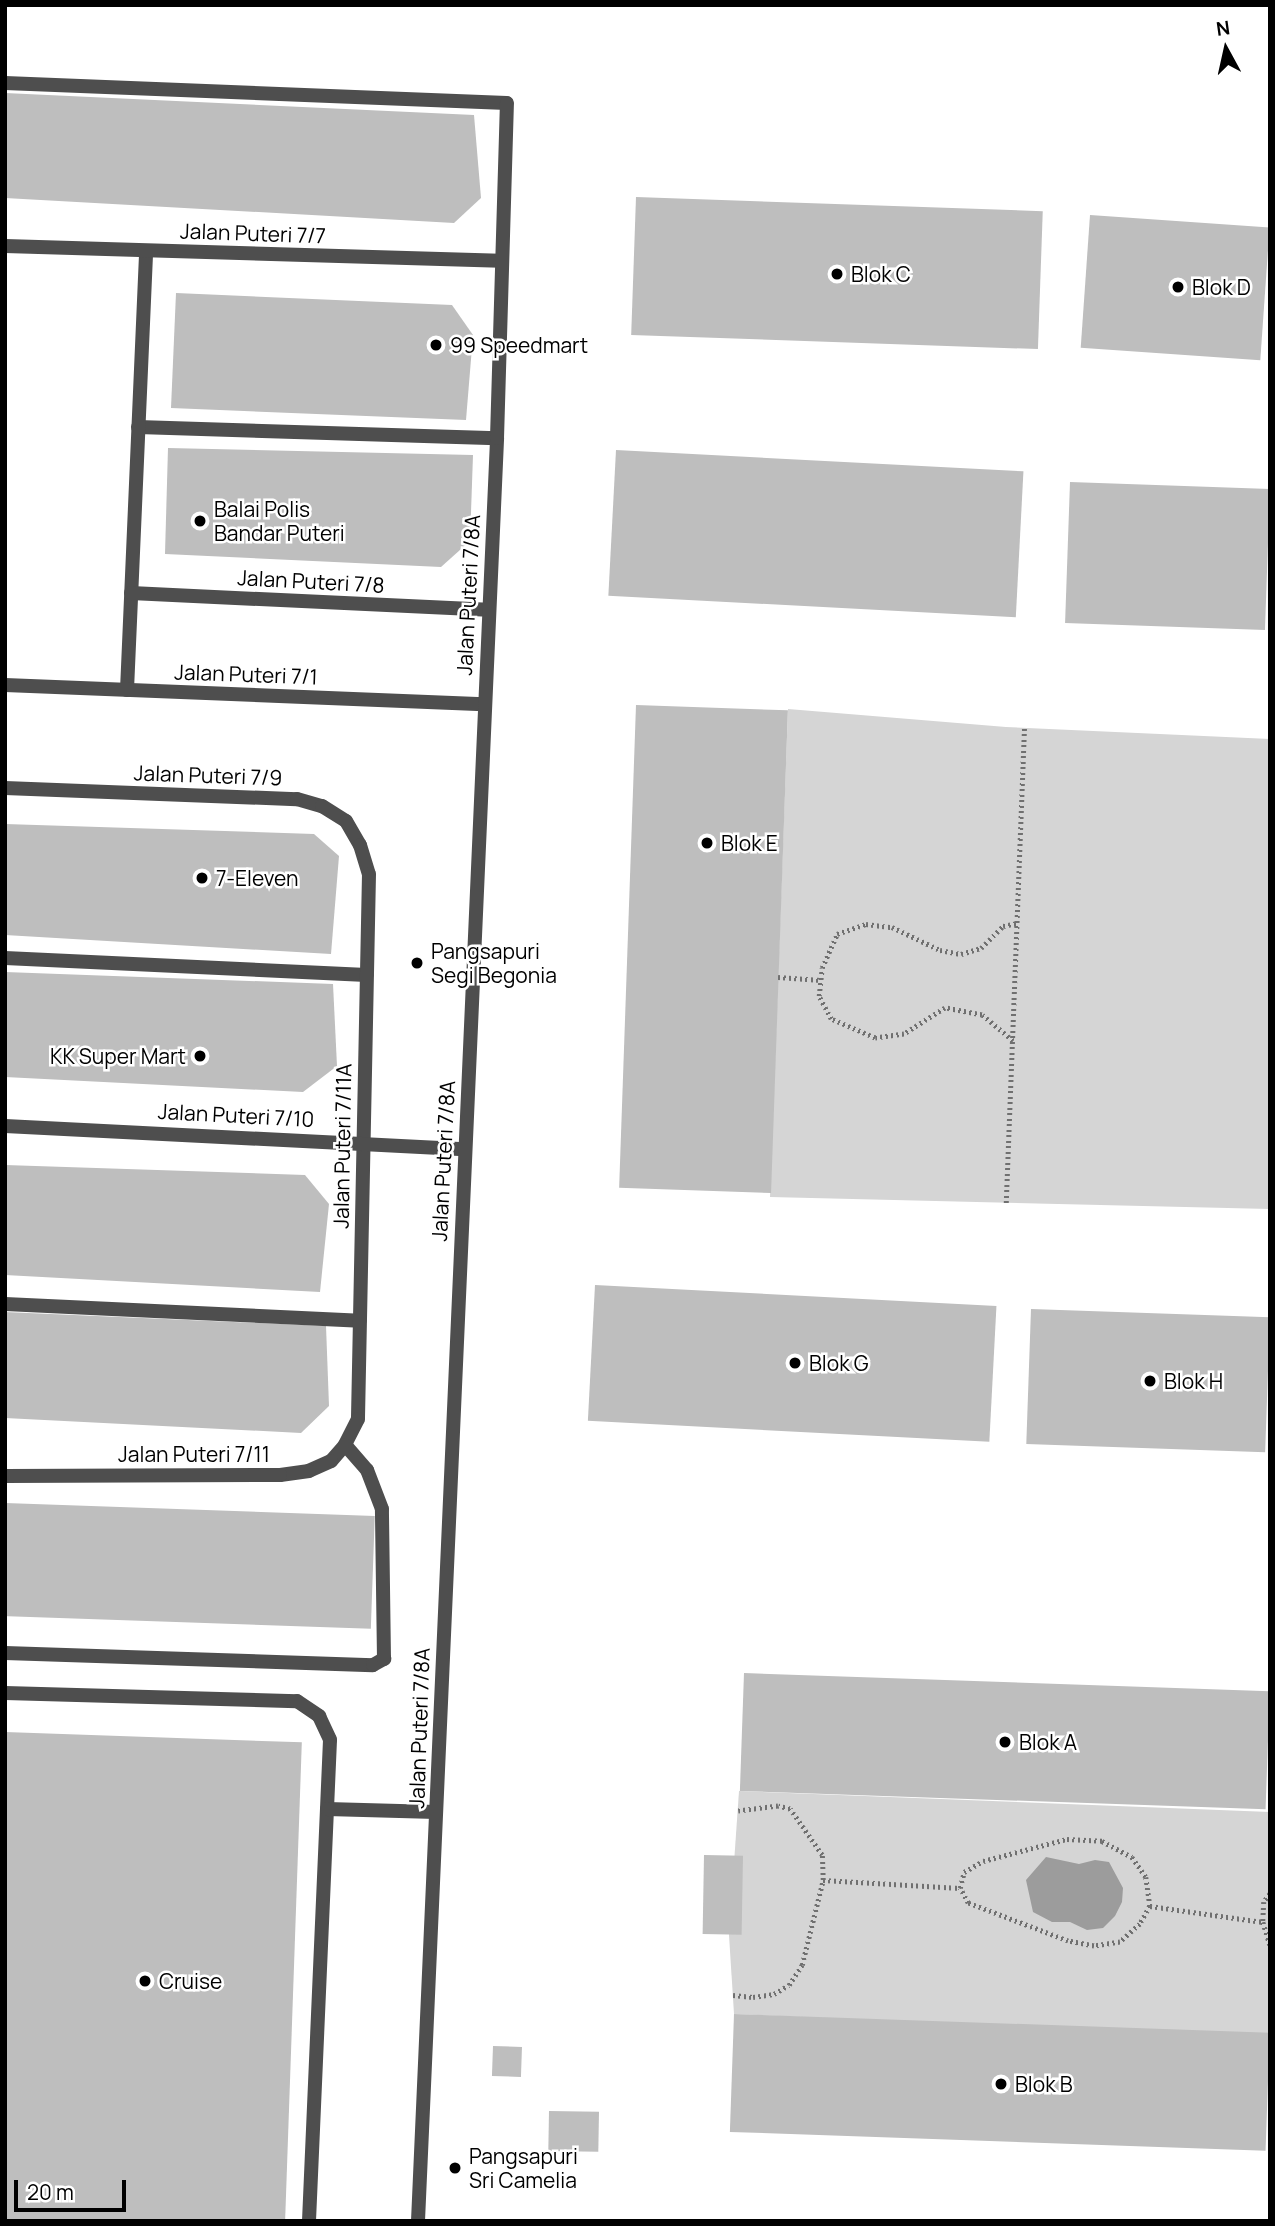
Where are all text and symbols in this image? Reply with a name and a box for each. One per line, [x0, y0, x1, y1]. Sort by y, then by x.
north arrow [1191, 14, 1261, 84]
text: N [1215, 14, 1232, 42]
street label: Jalan Puteri 7/7 [180, 218, 326, 248]
place label: Blok C [851, 261, 911, 287]
marker: Blok C [829, 266, 845, 282]
place label: Blok D [1192, 274, 1251, 300]
marker: Blok D [1170, 279, 1186, 295]
place label: 99 Speedmart [450, 332, 588, 358]
marker: 99 Speedmart [428, 337, 444, 353]
place label: Balai Polis Bandar Puteri [214, 496, 345, 546]
marker: Balai Polis Bandar Puteri [192, 513, 208, 529]
street label: Jalan Puteri 7/8A [451, 514, 485, 676]
street label: Jalan Puteri 7/8 [237, 565, 385, 597]
street label: Jalan Puteri 7/1 [174, 659, 318, 689]
street label: Jalan Puteri 7/9 [133, 760, 283, 790]
place label: Blok E [721, 830, 778, 856]
marker: Blok E [699, 835, 715, 851]
place label: 7-Eleven [216, 865, 298, 891]
marker: 7-Eleven [194, 870, 210, 886]
place label: Pangsapuri Segi Begonia [431, 938, 557, 988]
marker: Pangsapuri Segi Begonia [409, 955, 425, 971]
place label: KK Super Mart [50, 1043, 186, 1069]
marker: KK Super Mart [192, 1048, 208, 1064]
street label: Jalan Puteri 7/11A [328, 1063, 356, 1229]
street label: Jalan Puteri 7/8A [426, 1080, 460, 1242]
street label: Jalan Puteri 7/10 [157, 1098, 315, 1132]
place label: Blok G [809, 1350, 869, 1376]
marker: Blok G [787, 1355, 803, 1371]
place label: Blok H [1164, 1368, 1223, 1394]
marker: Blok H [1142, 1373, 1158, 1389]
street label: Jalan Puteri 7/11 [118, 1441, 270, 1467]
street label: Jalan Puteri 7/8A [404, 1647, 434, 1809]
place label: Blok A [1019, 1729, 1077, 1755]
marker: Blok A [997, 1734, 1013, 1750]
place label: Cruise [159, 1968, 222, 1994]
marker: Cruise [137, 1973, 153, 1989]
place label: Blok B [1015, 2071, 1073, 2097]
marker: Blok B [993, 2076, 1009, 2092]
place label: Pangsapuri Sri Camelia [469, 2143, 578, 2193]
marker: Pangsapuri Sri Camelia [447, 2160, 463, 2176]
scale bar [18, 2166, 130, 2210]
text: 20 m [27, 2178, 74, 2206]

